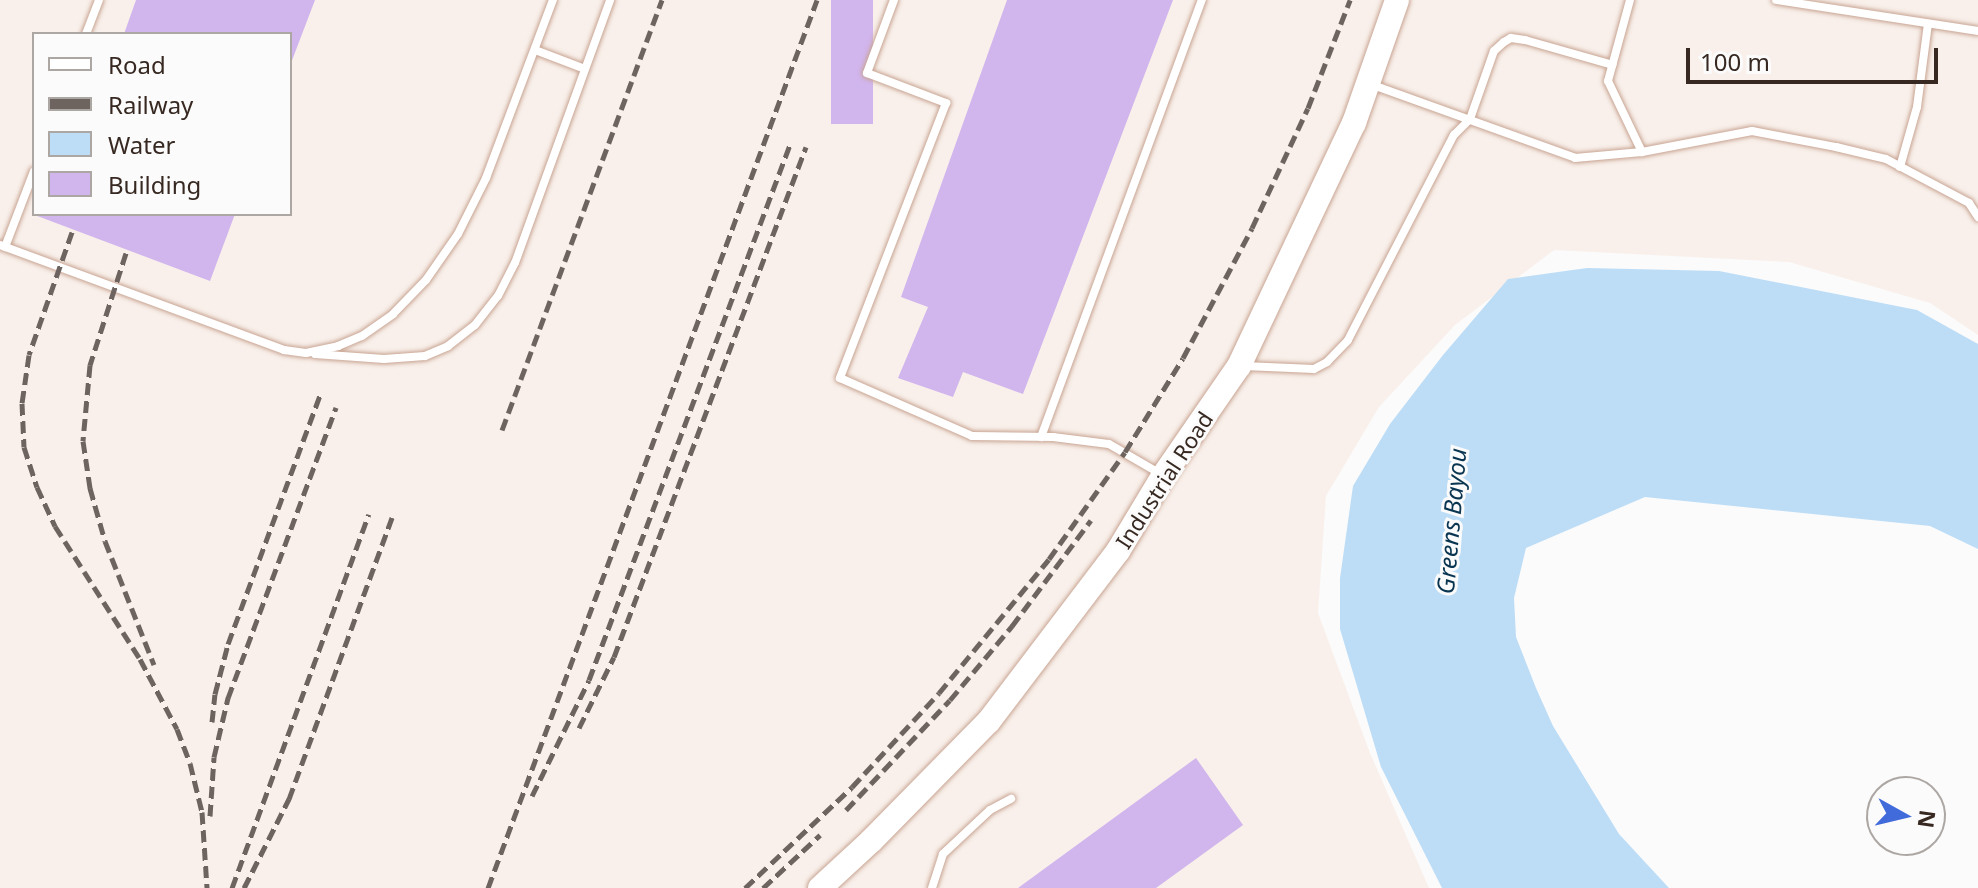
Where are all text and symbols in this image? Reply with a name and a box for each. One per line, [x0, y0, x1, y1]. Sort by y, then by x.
legend [32, 32, 292, 216]
scale bar [1690, 32, 1942, 82]
text: 100 m [1700, 45, 1770, 78]
text: Road [108, 48, 166, 81]
text: Railway [108, 88, 193, 121]
text: Water [108, 128, 175, 161]
text: Building [108, 168, 201, 201]
street label: Industrial Road [1110, 407, 1218, 553]
water label: Greens Bayou [1430, 447, 1472, 595]
north arrow [1866, 776, 1946, 856]
text: N [1912, 808, 1944, 830]

